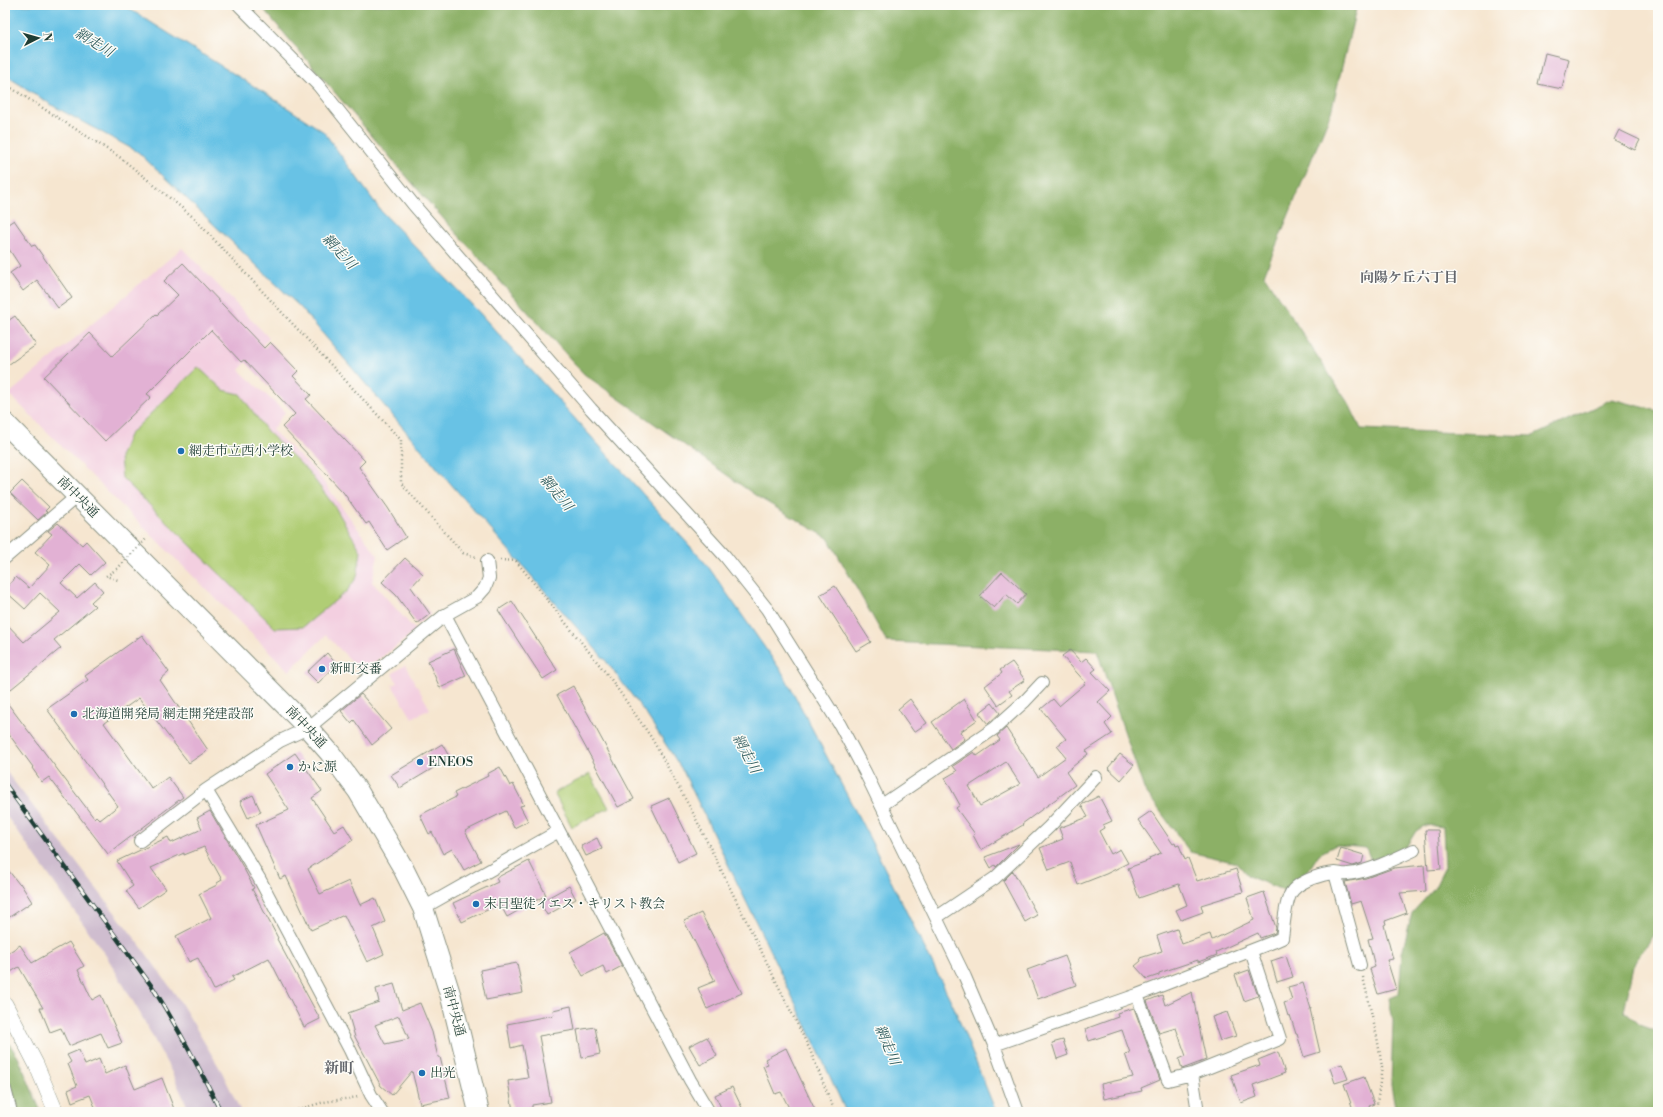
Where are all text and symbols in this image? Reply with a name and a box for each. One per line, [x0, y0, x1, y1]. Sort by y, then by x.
north arrow [18, 18, 58, 58]
water label: 網走川 [71, 24, 118, 63]
text: N [40, 32, 54, 42]
water label: 網走川 [318, 231, 361, 275]
district label: 向陽ケ丘六丁目 [1360, 269, 1458, 287]
place label: 網走市立西小学校 [189, 443, 293, 459]
marker: 網走市立西小学校 [176, 446, 186, 456]
water label: 網走川 [536, 471, 578, 516]
street label: 南中央通 [54, 473, 102, 521]
place label: 新町交番 [330, 661, 382, 677]
marker: 新町交番 [317, 664, 327, 674]
street label: 南中央通 [282, 703, 330, 751]
place label: 北海道開発局 網走開発建設部 [82, 706, 254, 722]
marker: 北海道開発局 網走開発建設部 [69, 709, 79, 719]
water label: 網走川 [728, 731, 765, 779]
place label: ENEOS [428, 754, 473, 770]
marker: ENEOS [415, 757, 425, 767]
place label: かに源 [298, 759, 337, 775]
marker: かに源 [285, 762, 295, 772]
place label: 末日聖徒イエス・キリスト教会 [484, 896, 665, 912]
marker: 末日聖徒イエス・キリスト教会 [471, 899, 481, 909]
street label: 南中央通 [440, 984, 468, 1038]
water label: 網走川 [871, 1022, 904, 1070]
district label: 新町 [324, 1059, 354, 1078]
place label: 出光 [430, 1065, 456, 1081]
marker: 出光 [417, 1068, 427, 1078]

